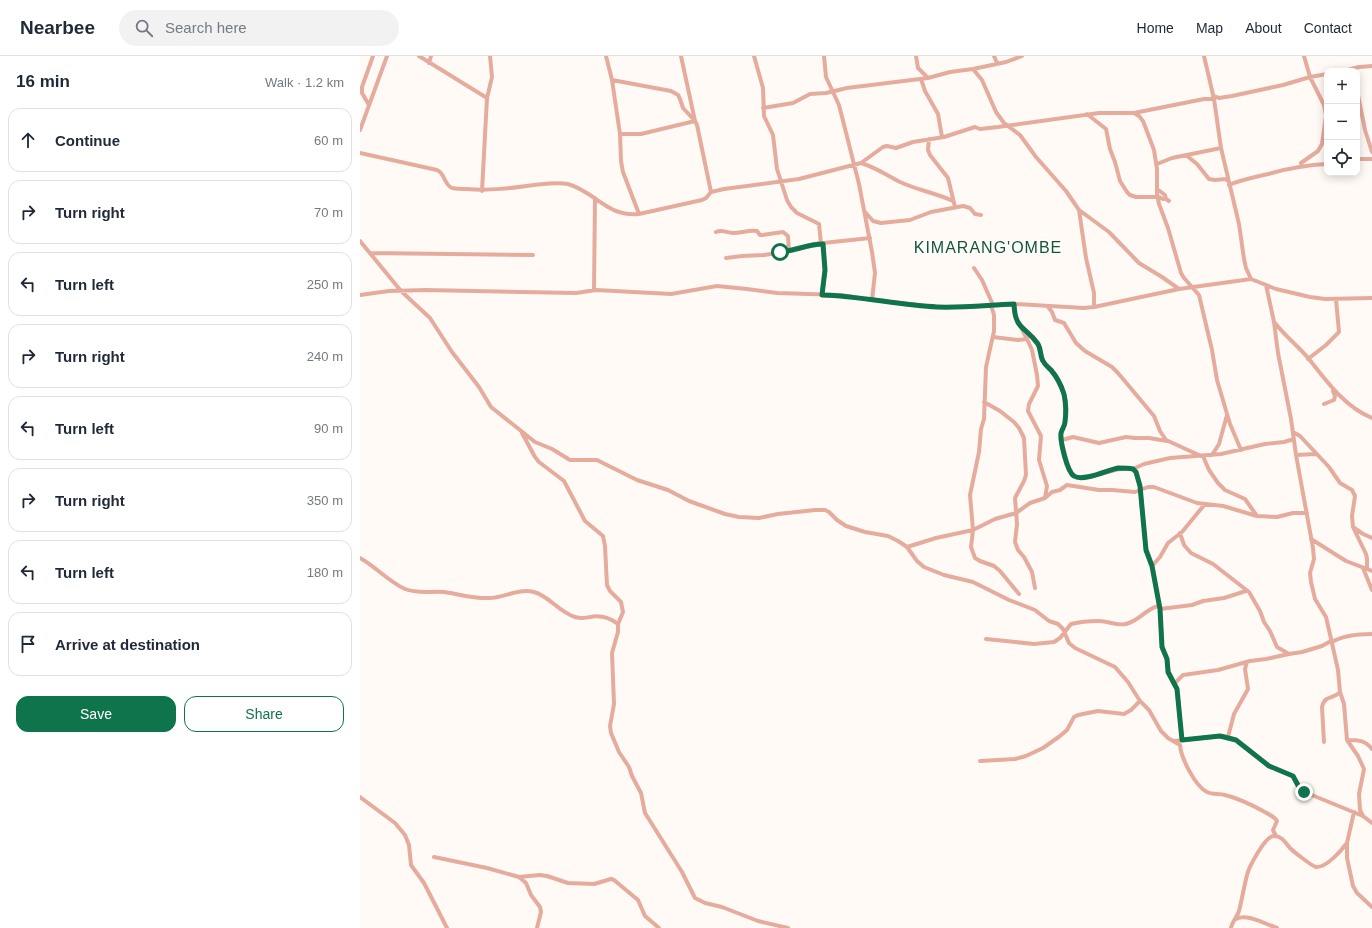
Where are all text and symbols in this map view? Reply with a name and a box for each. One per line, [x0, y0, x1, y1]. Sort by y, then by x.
search box [119, 10, 399, 46]
text: Nearbee [20, 17, 95, 38]
icon: search [133, 17, 155, 39]
text: Search here [165, 19, 247, 36]
text: Home [1137, 20, 1174, 36]
text: Map [1196, 20, 1223, 36]
text: About [1245, 20, 1282, 36]
text: Contact [1304, 20, 1352, 36]
map controls [1324, 68, 1360, 176]
button: + [1324, 68, 1360, 104]
text: 16 min [16, 72, 70, 91]
text: Walk · 1.2 km [265, 75, 344, 90]
button: − [1324, 104, 1360, 140]
icon: ahead [17, 129, 39, 151]
text: Continue [55, 132, 120, 149]
text: 60 m [314, 133, 343, 148]
button: locate [1324, 140, 1360, 176]
icon: right [17, 201, 39, 223]
text: Turn right [55, 204, 125, 221]
text: 70 m [314, 205, 343, 220]
district label: KIMARANG'OMBE [914, 239, 1062, 256]
route start [771, 243, 789, 261]
icon: left [17, 273, 39, 295]
text: Turn left [55, 276, 114, 293]
text: 250 m [307, 277, 343, 292]
icon: right [17, 345, 39, 367]
text: Turn right [55, 348, 125, 365]
text: 240 m [307, 349, 343, 364]
icon: left [17, 417, 39, 439]
text: Turn left [55, 420, 114, 437]
text: 90 m [314, 421, 343, 436]
icon: right [17, 489, 39, 511]
text: Turn right [55, 492, 125, 509]
text: 350 m [307, 493, 343, 508]
icon: left [17, 561, 39, 583]
text: Turn left [55, 564, 114, 581]
text: 180 m [307, 565, 343, 580]
icon: arrive [17, 633, 39, 655]
text: Arrive at destination [55, 636, 200, 653]
button: Save [16, 696, 176, 732]
button: Share [184, 696, 344, 732]
route end [1295, 783, 1313, 801]

